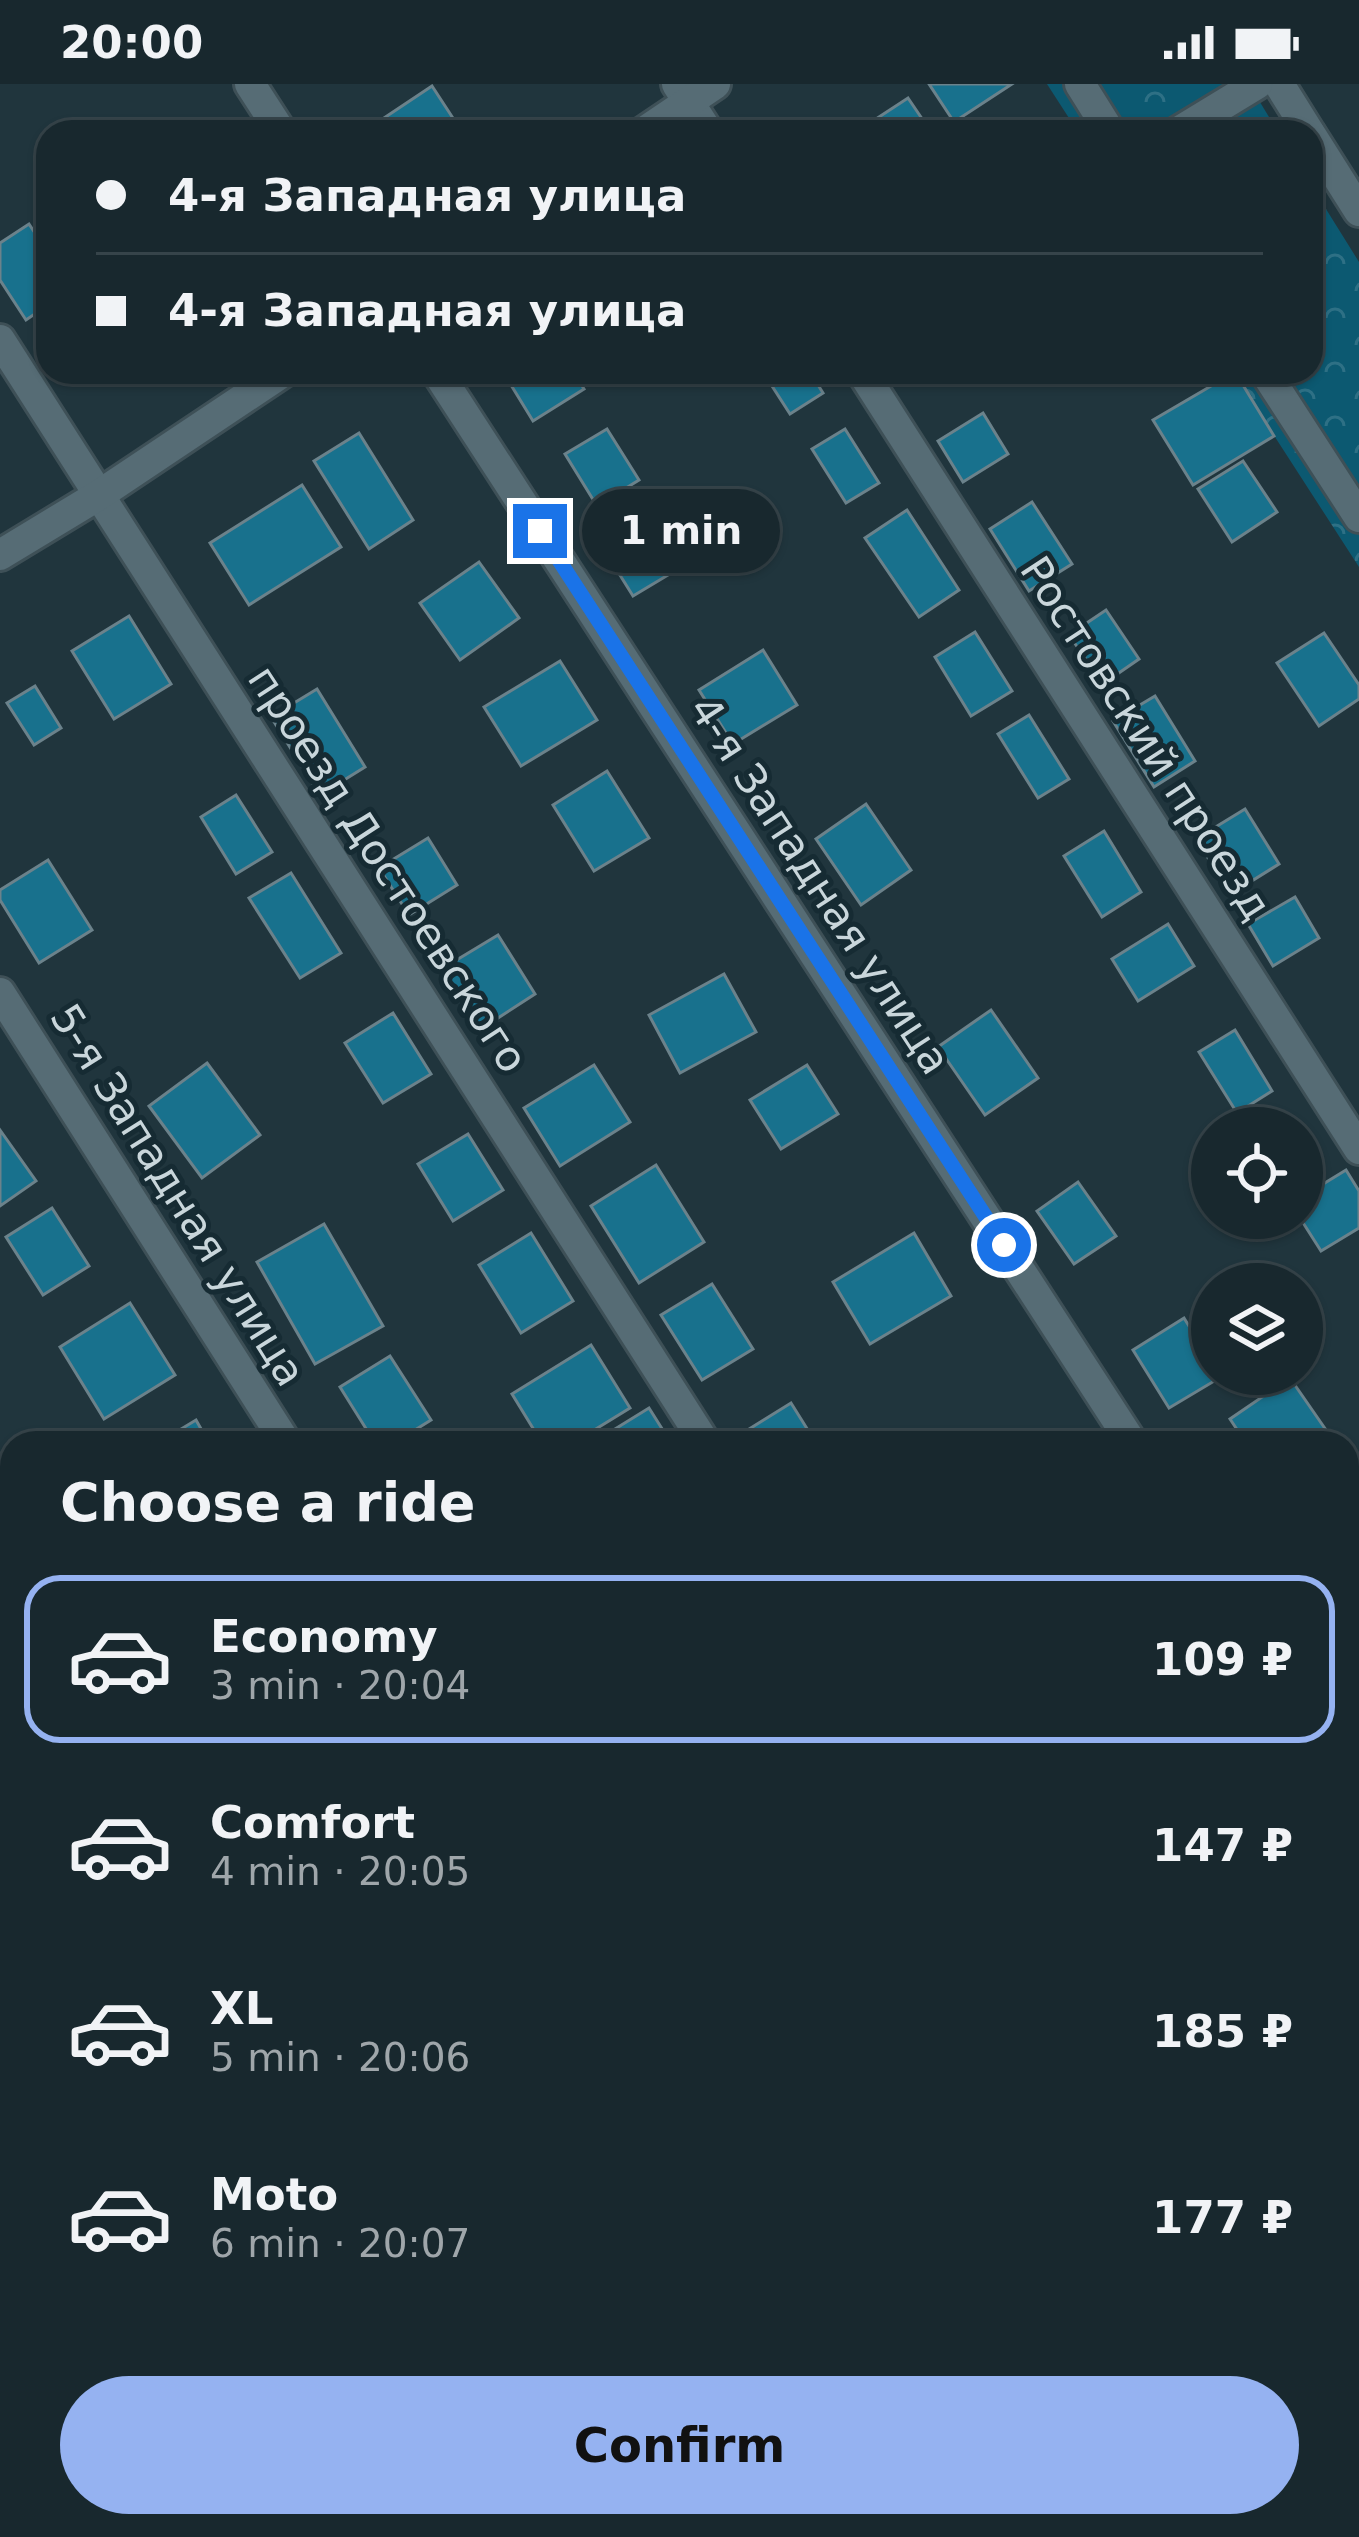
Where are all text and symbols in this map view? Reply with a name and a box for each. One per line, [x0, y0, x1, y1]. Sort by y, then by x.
text: 20:00 [60, 16, 203, 69]
text: 4-я Западная улица [168, 169, 686, 222]
text: 4-я Западная улица [168, 284, 686, 337]
callout: 1 min [582, 489, 780, 573]
route end [513, 504, 567, 558]
text: 1 min [620, 508, 742, 553]
street label: Ростовский проезд [1010, 548, 1282, 928]
street label: проезд Достоевского [238, 657, 538, 1081]
street label: 4-я Западная улица [679, 687, 961, 1083]
street label: 5-я Западная улица [40, 995, 316, 1395]
map controls [1191, 1107, 1323, 1395]
button: locate [1191, 1107, 1323, 1239]
route start [977, 1218, 1031, 1272]
button: layers [1191, 1263, 1323, 1395]
text: Choose a ride [60, 1471, 476, 1534]
icon: car [66, 1605, 174, 1713]
text: Economy [210, 1610, 438, 1663]
text: 109 ₽ [1152, 1633, 1293, 1686]
text: 3 min · 20:04 [210, 1663, 470, 1708]
icon: car [66, 1791, 174, 1899]
text: Comfort [210, 1796, 415, 1849]
text: 147 ₽ [1152, 1819, 1293, 1872]
text: 4 min · 20:05 [210, 1849, 470, 1894]
icon: car [66, 1977, 174, 2085]
text: XL [210, 1982, 273, 2035]
text: 185 ₽ [1152, 2005, 1293, 2058]
text: 5 min · 20:06 [210, 2035, 470, 2080]
icon: car [66, 2163, 174, 2271]
text: Moto [210, 2168, 338, 2221]
text: 177 ₽ [1152, 2191, 1293, 2244]
text: 6 min · 20:07 [210, 2221, 470, 2266]
button: Confirm [60, 2376, 1299, 2514]

